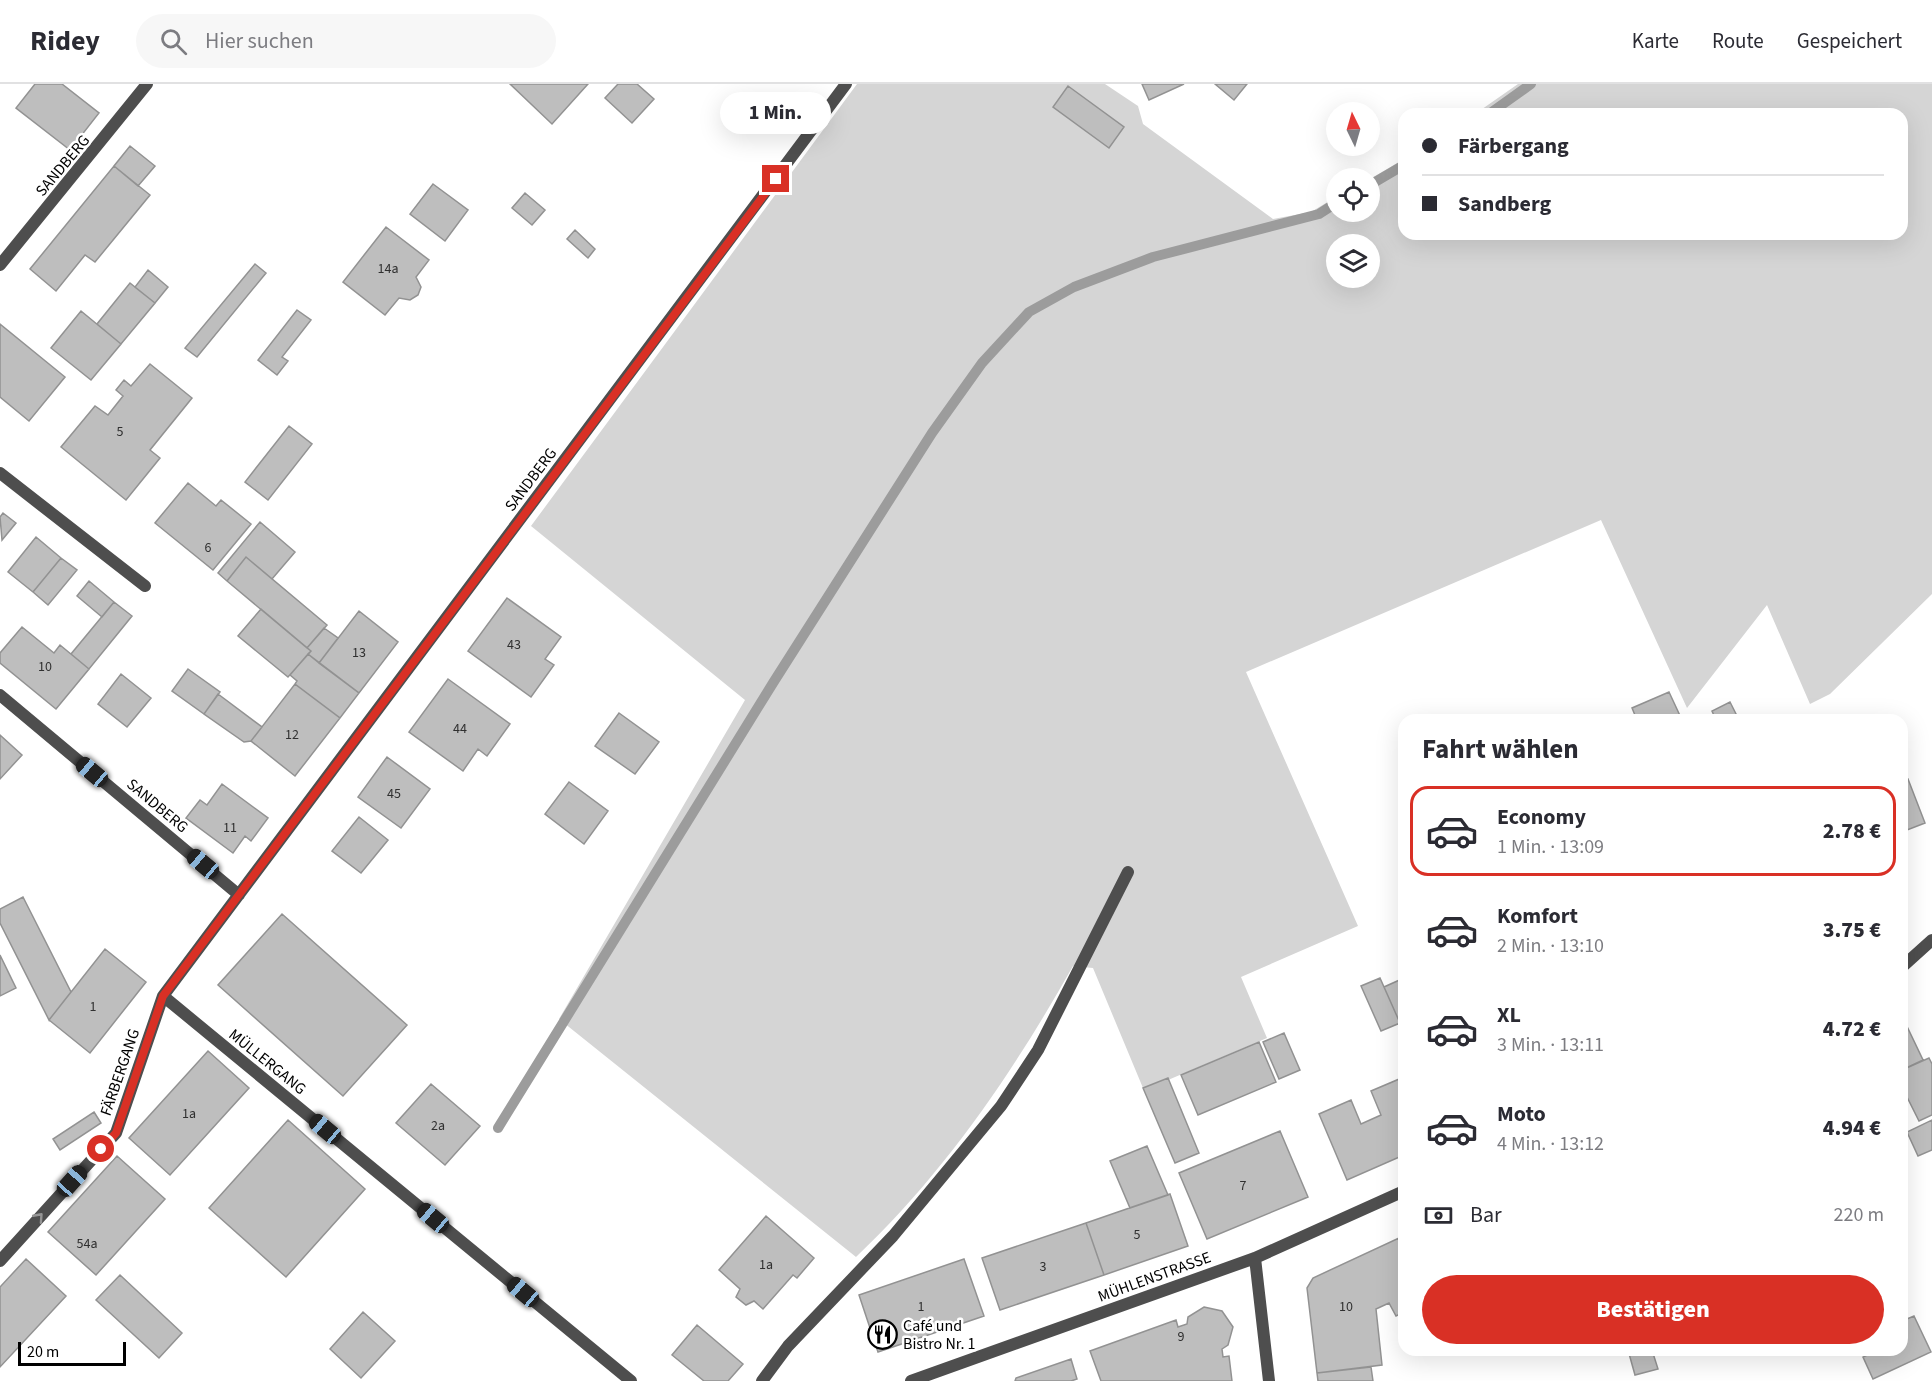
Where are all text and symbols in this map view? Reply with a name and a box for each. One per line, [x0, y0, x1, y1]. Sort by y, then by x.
search box [136, 14, 556, 68]
text: Ridey [30, 21, 100, 61]
icon: search [157, 25, 190, 58]
text: Hier suchen [205, 25, 314, 57]
text: Karte [1632, 26, 1679, 56]
text: Route [1712, 26, 1764, 56]
text: Gespeichert [1797, 26, 1902, 56]
callout: 1 Min. [720, 92, 832, 134]
text: 1 Min. [749, 99, 802, 127]
north arrow [1326, 102, 1380, 156]
map controls [1326, 102, 1380, 288]
street label: SANDBERG [30, 130, 95, 201]
text: Färbergang [1458, 130, 1569, 162]
route end [762, 165, 789, 192]
button: locate [1326, 168, 1380, 222]
text: Sandberg [1458, 188, 1551, 220]
button: layers [1326, 234, 1380, 288]
house number: 14a [378, 259, 398, 279]
house number: 5 [117, 422, 124, 442]
street label: SANDBERG [500, 443, 562, 516]
house number: 6 [205, 538, 212, 558]
house number: 43 [507, 635, 521, 655]
house number: 13 [352, 643, 366, 663]
house number: 10 [38, 657, 52, 677]
house number: 44 [453, 719, 467, 739]
house number: 12 [285, 725, 299, 745]
text: Fahrt wählen [1422, 730, 1579, 769]
car [72, 754, 112, 790]
street label: SANDBERG [122, 773, 193, 838]
house number: 45 [387, 784, 401, 804]
text: Economy [1497, 801, 1586, 833]
icon: car [1425, 804, 1479, 858]
text: 2.78 € [1823, 815, 1881, 847]
house number: 11 [223, 818, 237, 838]
text: 1 Min. · 13:09 [1497, 833, 1604, 861]
car [183, 846, 223, 882]
text: Komfort [1497, 900, 1578, 932]
icon: car [1425, 903, 1479, 957]
text: 3.75 € [1823, 914, 1881, 946]
text: 2 Min. · 13:10 [1497, 932, 1604, 960]
house number: 1 [90, 997, 97, 1017]
text: XL [1497, 999, 1521, 1031]
icon: car [1425, 1002, 1479, 1056]
text: 4.72 € [1823, 1013, 1881, 1045]
street label: MÜLLERGANG [224, 1024, 311, 1100]
street label: FÄRBERGANG [95, 1026, 145, 1119]
text: 3 Min. · 13:11 [1497, 1031, 1604, 1059]
text: Moto [1497, 1098, 1546, 1130]
icon: car [1425, 1101, 1479, 1155]
house number: 1a [182, 1104, 196, 1124]
car [305, 1111, 345, 1147]
text: 4.94 € [1823, 1112, 1881, 1144]
house number: 2a [431, 1116, 445, 1136]
text: 4 Min. · 13:12 [1497, 1130, 1604, 1158]
route start [87, 1135, 114, 1162]
car [53, 1162, 91, 1200]
house number: 7 [1240, 1176, 1247, 1196]
icon: cash [1422, 1199, 1455, 1232]
text: Bar [1470, 1199, 1502, 1231]
car [413, 1200, 453, 1236]
text: 220 m [1834, 1201, 1884, 1229]
one-way arrow [32, 1214, 43, 1224]
house number: 5 [1134, 1225, 1141, 1245]
house number: 54a [77, 1234, 97, 1254]
street label: MÜHLENSTRASSE [1095, 1246, 1214, 1308]
house number: 1a [759, 1255, 773, 1275]
house number: 3 [1040, 1257, 1047, 1277]
car [503, 1274, 543, 1310]
button: Bestätigen [1422, 1275, 1884, 1344]
house number: 1 [918, 1297, 925, 1317]
house number: 10 [1339, 1297, 1353, 1317]
place label: Café und Bistro Nr. 1 [903, 1315, 976, 1355]
restaurant icon: Café und Bistro Nr. 1 [866, 1318, 898, 1350]
house number: 9 [1178, 1327, 1185, 1347]
scale bar [18, 1339, 126, 1366]
text: 20 m [27, 1341, 59, 1363]

